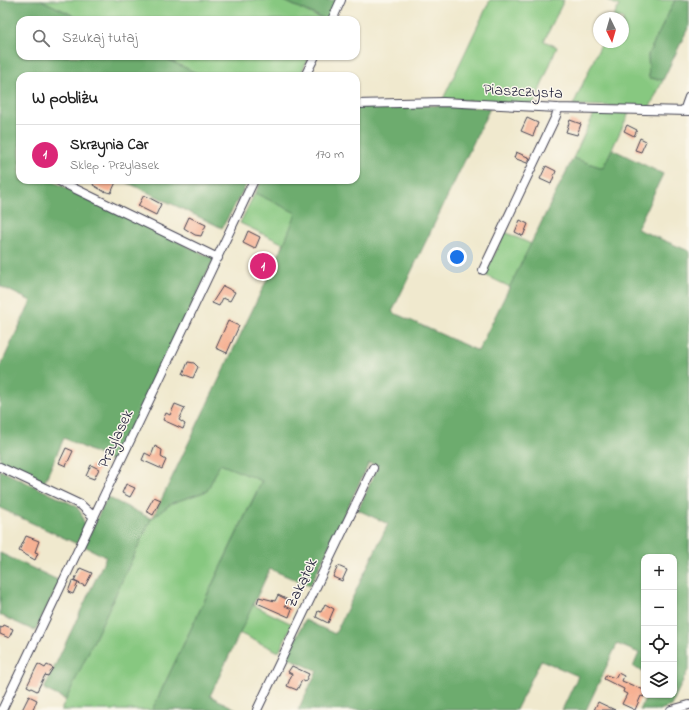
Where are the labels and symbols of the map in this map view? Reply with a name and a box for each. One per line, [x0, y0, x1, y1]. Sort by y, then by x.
north arrow [593, 12, 629, 48]
street label: Piaszczysta [483, 78, 563, 106]
your location [447, 247, 467, 267]
pin: 1 [250, 251, 276, 281]
street label: Przylasek [92, 405, 141, 472]
street label: Zakątek [280, 553, 325, 612]

